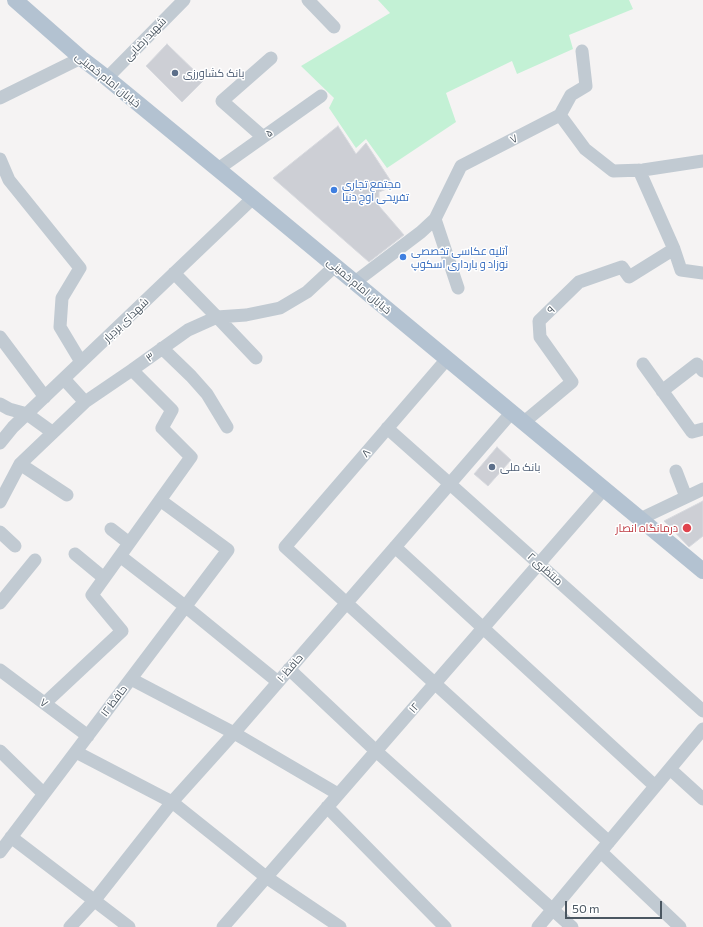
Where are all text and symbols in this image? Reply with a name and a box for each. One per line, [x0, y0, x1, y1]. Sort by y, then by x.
street label: شهید رضایی [121, 14, 169, 64]
street label: خیابان امام خمینی [73, 50, 143, 110]
place label: بانک کشاورزی [183, 66, 244, 80]
marker: بانک کشاورزی [170, 68, 180, 78]
street label: ۵ [263, 126, 275, 140]
street label: ۷ [508, 132, 520, 146]
place label: مجتمع تجاری تفریحی اوج دنیا [342, 177, 409, 203]
marker: مجتمع تجاری تفریحی اوج دنیا [329, 185, 339, 195]
place label: آتلیه عکاسی تخصصی نوزاد و بارداری اسکوپ [411, 244, 508, 270]
marker: آتلیه عکاسی تخصصی نوزاد و بارداری اسکوپ [398, 252, 408, 262]
street label: خیابان امام خمینی [324, 255, 394, 317]
street label: شهدای بردبار [101, 295, 151, 345]
street label: ۹ [544, 303, 558, 317]
street label: ۳ [143, 349, 157, 365]
street label: ۸ [359, 446, 373, 460]
place label: بانک ملی [500, 460, 540, 474]
marker: بانک ملی [487, 462, 497, 472]
place label: درمانگاه انصار [616, 521, 678, 535]
marker: درمانگاه انصار [681, 522, 693, 534]
street label: منتظری ۲ [525, 550, 565, 588]
street label: حافظ ۱۰ [274, 651, 306, 685]
street label: حافظ ۱۲ [98, 683, 130, 719]
street label: ۷ [37, 696, 51, 710]
street label: ۱۲ [406, 700, 422, 716]
scale bar [567, 893, 664, 919]
text: 50 m [572, 901, 600, 915]

